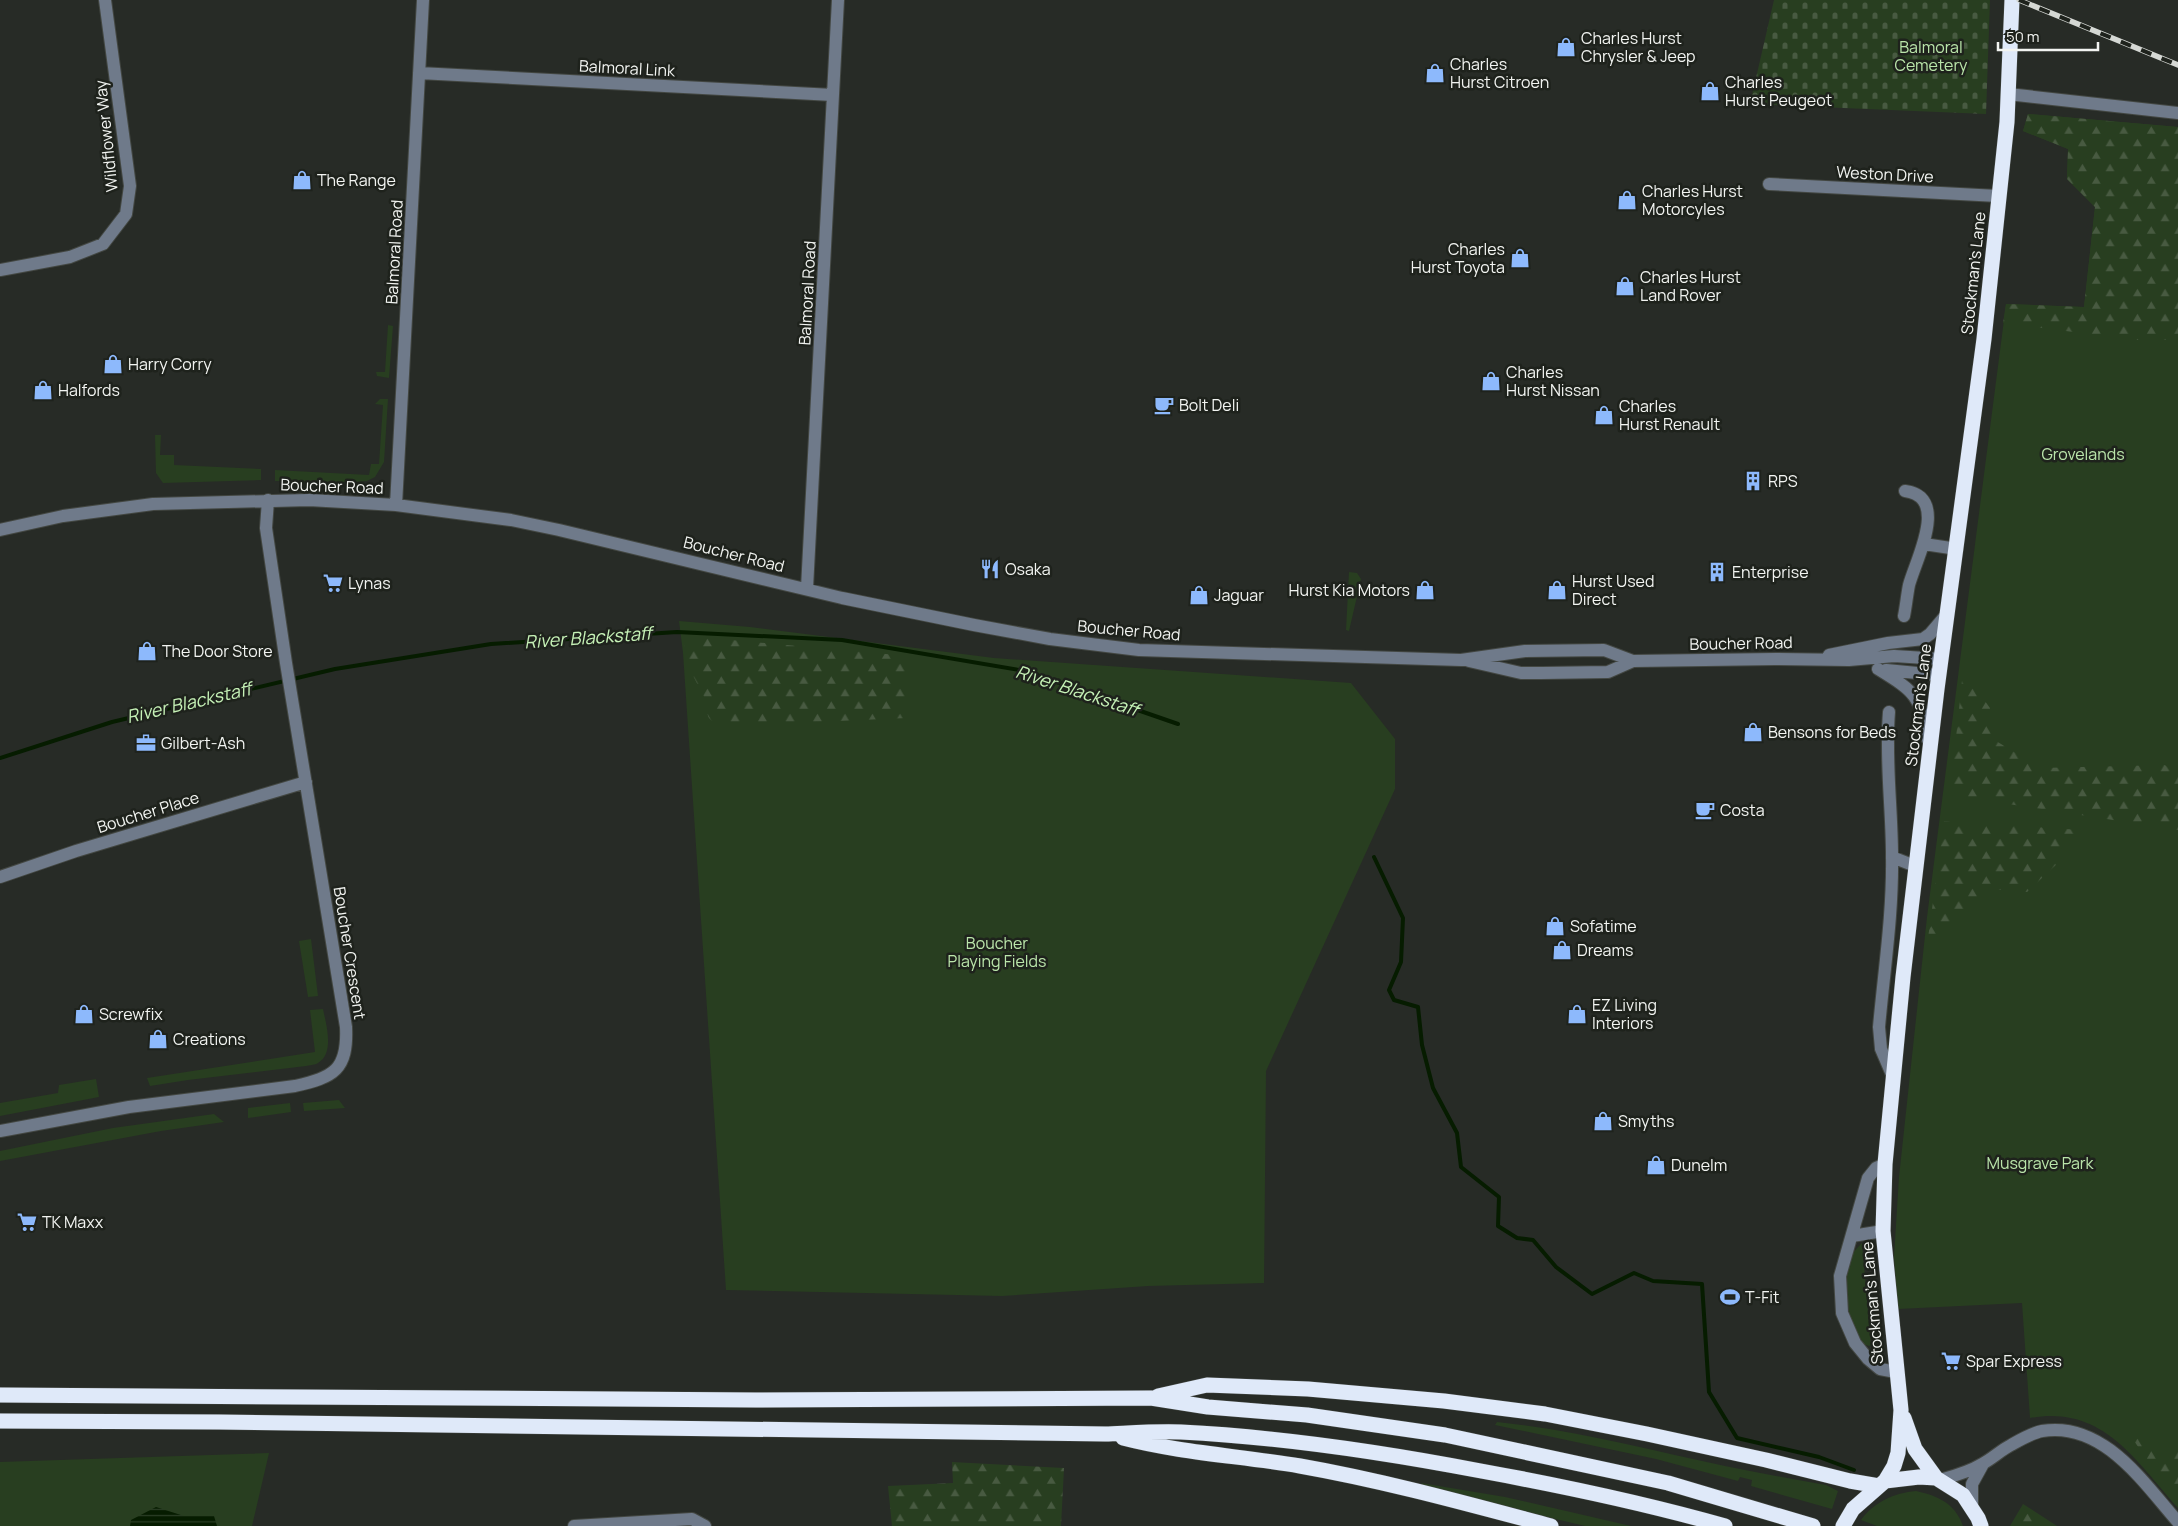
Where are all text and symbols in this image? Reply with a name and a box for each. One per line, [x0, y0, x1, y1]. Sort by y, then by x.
scale bar [1998, 20, 2098, 52]
text: 50 m [2006, 26, 2040, 47]
place label: Charles Hurst Chrysler & Jeep [1581, 27, 1695, 67]
shop icon: Charles Hurst Chrysler & Jeep [1555, 36, 1577, 58]
park label: Balmoral Cemetery [1895, 36, 1968, 76]
place label: Charles Hurst Citroen [1450, 53, 1549, 93]
street label: Balmoral Link [578, 55, 677, 82]
shop icon: Charles Hurst Citroen [1424, 62, 1446, 84]
place label: Charles Hurst Peugeot [1725, 71, 1832, 111]
street label: Wildflower Way [89, 79, 123, 193]
shop icon: Charles Hurst Peugeot [1699, 80, 1721, 102]
street label: Weston Drive [1836, 160, 1934, 188]
shop icon: The Range [291, 169, 313, 191]
place label: The Range [317, 169, 396, 191]
place label: Charles Hurst Motorcyles [1642, 180, 1743, 220]
shop icon: Charles Hurst Motorcyles [1616, 189, 1638, 211]
street label: Balmoral Road [380, 199, 408, 305]
street label: Stockman's Lane [1956, 211, 1990, 335]
place label: Charles Hurst Toyota [1411, 238, 1505, 278]
street label: Balmoral Road [793, 240, 821, 346]
shop icon: Charles Hurst Toyota [1509, 247, 1531, 269]
place label: Charles Hurst Land Rover [1640, 266, 1741, 306]
shop icon: Charles Hurst Land Rover [1614, 275, 1636, 297]
shop icon: Harry Corry [102, 353, 124, 375]
place label: Harry Corry [128, 353, 212, 375]
place label: Charles Hurst Nissan [1506, 361, 1600, 401]
shop icon: Charles Hurst Nissan [1480, 370, 1502, 392]
shop icon: Halfords [32, 379, 54, 401]
place label: Halfords [58, 379, 120, 401]
cafe icon: Bolt Deli [1153, 394, 1175, 416]
place label: Bolt Deli [1179, 394, 1239, 416]
place label: Charles Hurst Renault [1619, 395, 1720, 435]
shop icon: Charles Hurst Renault [1593, 404, 1615, 426]
park label: Grovelands [2041, 443, 2125, 465]
building icon: RPS [1742, 470, 1764, 492]
place label: RPS [1768, 470, 1798, 492]
street label: Boucher Road [280, 473, 384, 499]
street label: Boucher Road [681, 531, 787, 577]
restaurant icon: Osaka [979, 558, 1001, 580]
place label: Osaka [1005, 558, 1051, 580]
building icon: Enterprise [1706, 561, 1728, 583]
place label: Enterprise [1732, 561, 1809, 583]
place label: Hurst Used Direct [1572, 570, 1654, 610]
supermarket icon: Lynas [322, 572, 344, 594]
place label: Lynas [348, 572, 391, 594]
place label: Hurst Kia Motors [1288, 579, 1410, 601]
shop icon: Hurst Kia Motors [1414, 579, 1436, 601]
shop icon: Hurst Used Direct [1546, 579, 1568, 601]
shop icon: Jaguar [1188, 584, 1210, 606]
place label: Jaguar [1214, 584, 1264, 606]
street label: Boucher Road [1077, 615, 1181, 645]
water label: River Blackstaff [524, 620, 656, 653]
street label: Boucher Road [1689, 631, 1793, 655]
shop icon: The Door Store [136, 640, 158, 662]
place label: The Door Store [162, 640, 273, 662]
street label: Stockman's Lane [1900, 642, 1936, 768]
water label: River Blackstaff [1013, 659, 1146, 722]
water label: River Blackstaff [124, 675, 258, 728]
shop icon: Bensons for Beds [1742, 721, 1764, 743]
place label: Bensons for Beds [1768, 721, 1896, 743]
office icon: Gilbert-Ash [135, 732, 157, 754]
place label: Gilbert-Ash [161, 732, 245, 754]
street label: Boucher Place [94, 786, 202, 838]
cafe icon: Costa [1694, 799, 1716, 821]
place label: Costa [1720, 799, 1765, 821]
street label: Boucher Crescent [329, 885, 371, 1021]
shop icon: Sofatime [1544, 915, 1566, 937]
place label: Sofatime [1570, 915, 1637, 937]
park label: Boucher Playing Fields [948, 932, 1046, 972]
shop icon: Dreams [1551, 939, 1573, 961]
place label: Dreams [1577, 939, 1633, 961]
place label: EZ Living Interiors [1592, 994, 1657, 1034]
shop icon: Screwfix [73, 1003, 95, 1025]
place label: Screwfix [99, 1003, 163, 1025]
shop icon: EZ Living Interiors [1566, 1003, 1588, 1025]
shop icon: Creations [147, 1028, 169, 1050]
place label: Creations [173, 1028, 246, 1050]
shop icon: Smyths [1592, 1110, 1614, 1132]
place label: Smyths [1618, 1110, 1675, 1132]
park label: Musgrave Park [1986, 1152, 2095, 1174]
shop icon: Dunelm [1645, 1154, 1667, 1176]
place label: Dunelm [1671, 1154, 1727, 1176]
supermarket icon: TK Maxx [16, 1211, 38, 1233]
place label: TK Maxx [42, 1211, 104, 1233]
street label: Stockman's Lane [1856, 1241, 1888, 1365]
sports icon: T-Fit [1719, 1286, 1741, 1308]
place label: T-Fit [1745, 1286, 1779, 1308]
supermarket icon: Spar Express [1940, 1350, 1962, 1372]
place label: Spar Express [1966, 1350, 2062, 1372]

